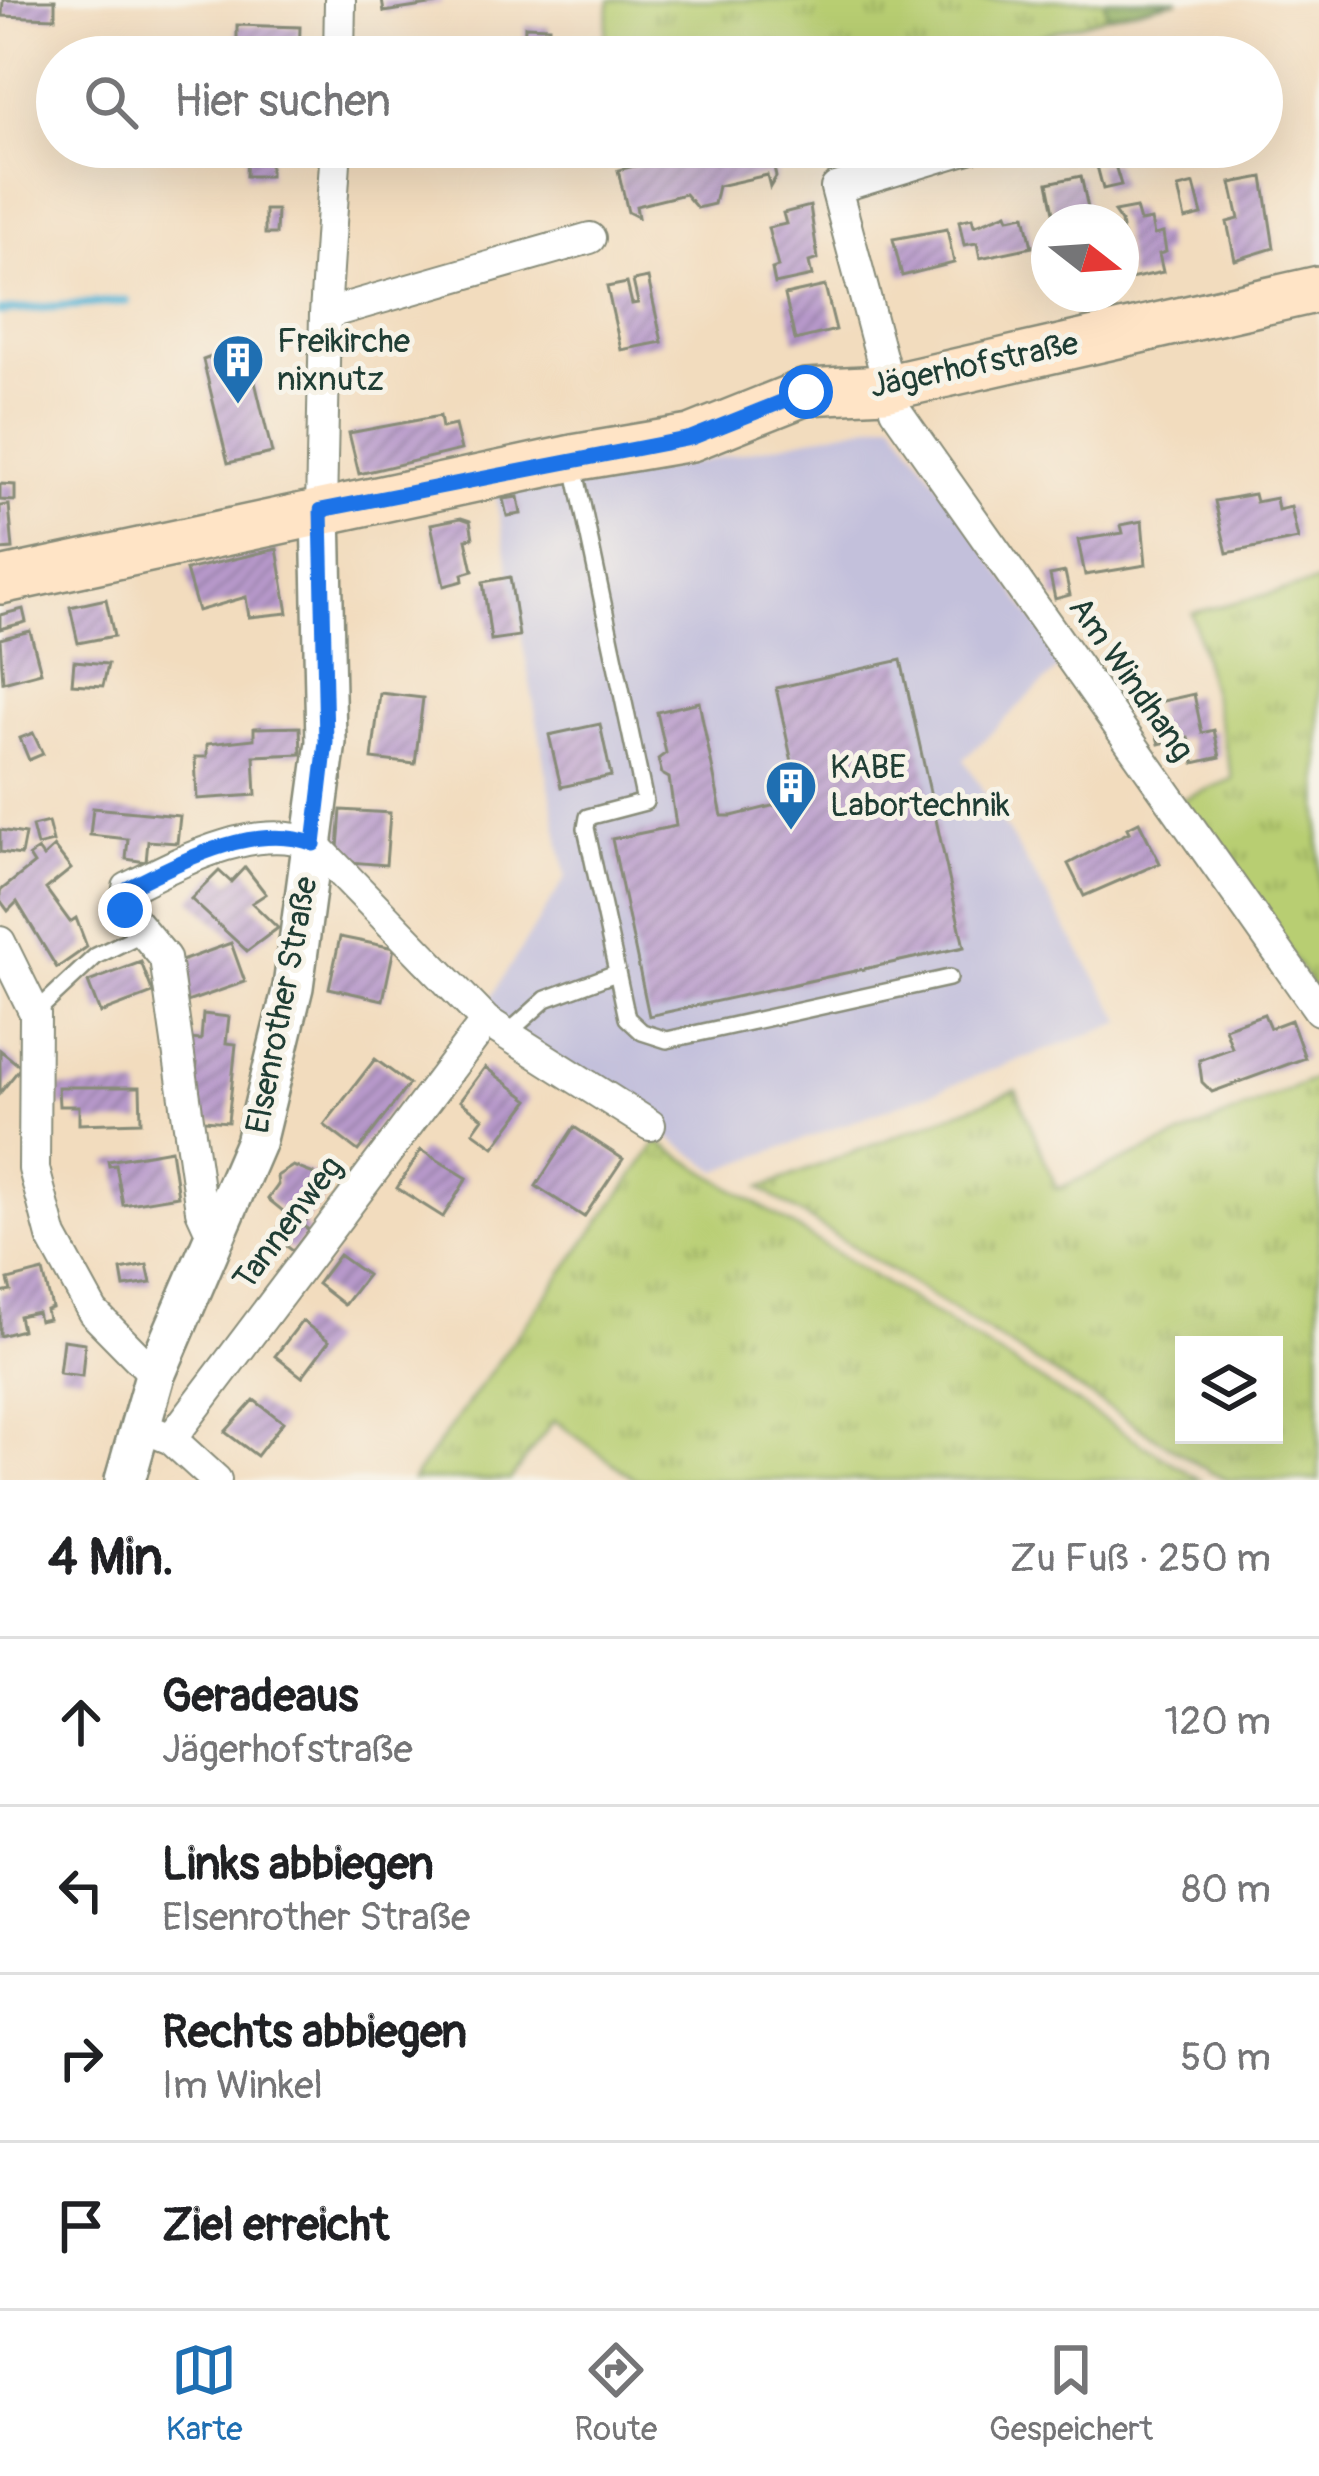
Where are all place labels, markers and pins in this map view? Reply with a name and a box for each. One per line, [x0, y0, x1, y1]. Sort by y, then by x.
place label: Freikirche nixnutz [277, 321, 410, 400]
building icon: Freikirche nixnutz [210, 332, 266, 406]
place label: KABE Labortechnik [830, 747, 1010, 826]
building icon: KABE Labortechnik [763, 758, 819, 832]

